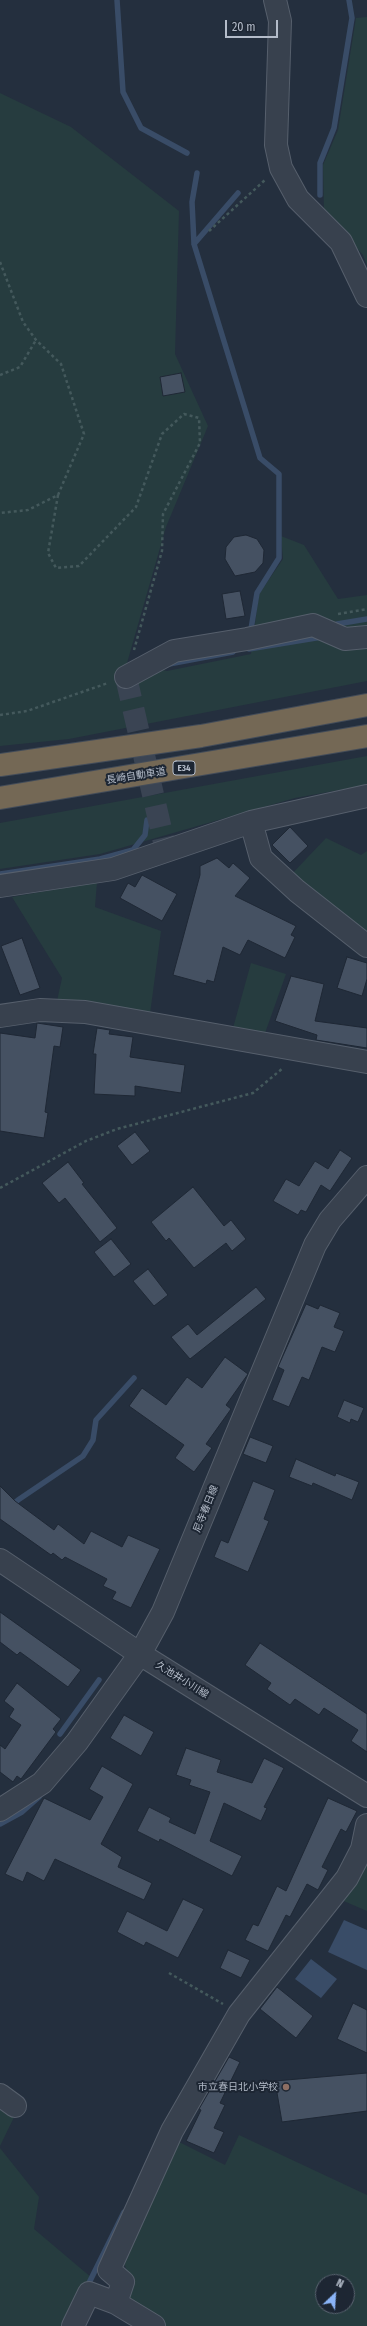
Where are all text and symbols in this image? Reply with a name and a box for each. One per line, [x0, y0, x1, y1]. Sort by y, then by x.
scale bar [227, 12, 280, 38]
text: 20 m [232, 20, 256, 34]
road number: E34 [173, 761, 195, 775]
street label: 長崎自動車道 [105, 765, 167, 787]
street label: 尼寺春日線 [191, 1484, 221, 1534]
street label: 久池井小川線 [153, 1659, 211, 1701]
place label: 市立春日北小学校 [198, 2081, 278, 2093]
marker: 市立春日北小学校 [281, 2082, 291, 2092]
north arrow [315, 2274, 355, 2314]
text: N [334, 2276, 346, 2291]

